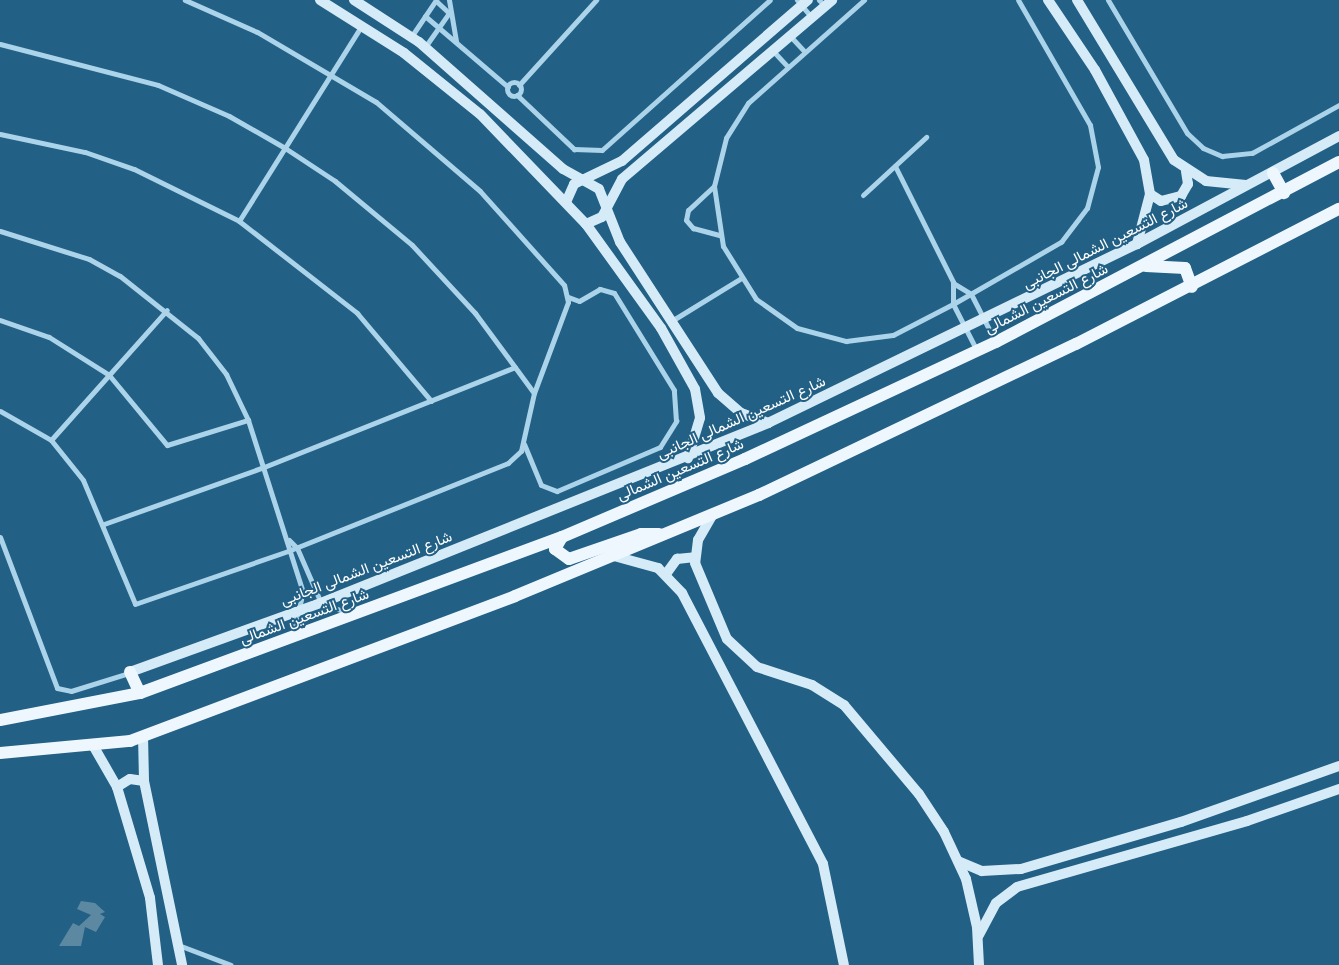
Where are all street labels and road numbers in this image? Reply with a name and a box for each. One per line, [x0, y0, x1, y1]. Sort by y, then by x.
street label: شارع التسعين الشمالى الجانبى [1020, 194, 1190, 292]
street label: شارع التسعين الشمالى [981, 259, 1111, 337]
street label: شارع التسعين الشمالى الجانبى [654, 372, 828, 462]
street label: شارع التسعين الشمالى [614, 434, 746, 504]
street label: شارع التسعين الشمالى الجانبى [278, 527, 454, 609]
street label: شارع التسعين الشمالى [237, 584, 371, 648]

